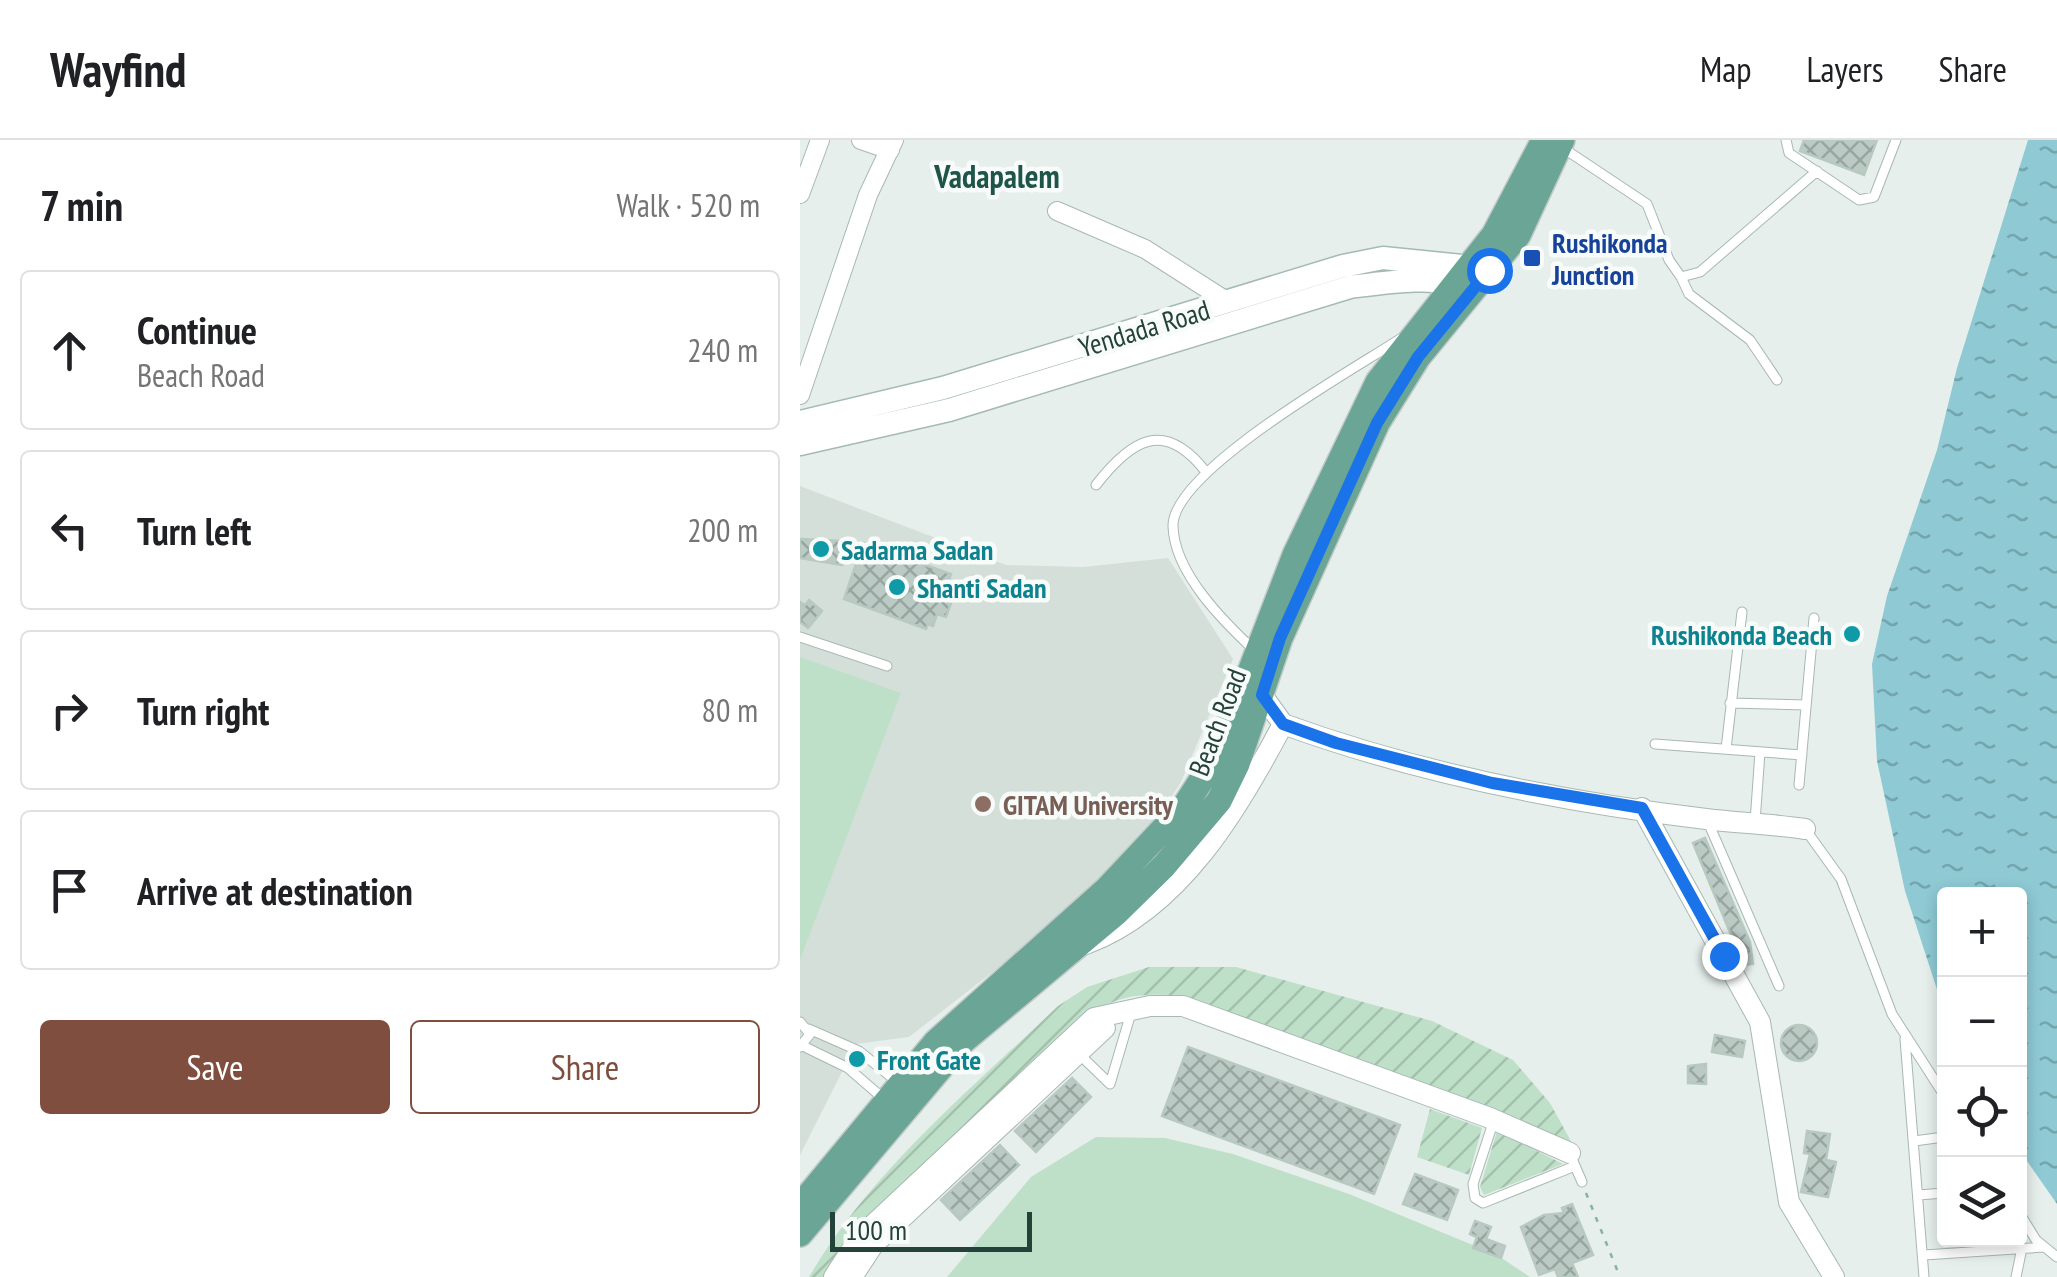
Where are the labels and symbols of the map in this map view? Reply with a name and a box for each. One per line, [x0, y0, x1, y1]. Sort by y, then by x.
district label: Vadapalem [933, 155, 1060, 197]
place label: Rushikonda Junction [1551, 224, 1668, 293]
marker: Rushikonda Junction [1521, 247, 1543, 269]
route start [1467, 248, 1513, 294]
street label: Yendada Road [1074, 291, 1214, 365]
place label: Sadarma Sadan [841, 531, 993, 568]
marker: Sadarma Sadan [810, 538, 832, 560]
place label: Shanti Sadan [917, 569, 1047, 606]
marker: Shanti Sadan [886, 576, 908, 598]
place label: Rushikonda Beach [1651, 616, 1832, 653]
marker: Rushikonda Beach [1841, 623, 1863, 645]
street label: Beach Road [1180, 663, 1254, 781]
place label: GITAM University [1003, 786, 1174, 823]
marker: GITAM University [972, 793, 994, 815]
route end [1702, 934, 1748, 980]
place label: Front Gate [877, 1041, 981, 1078]
marker: Front Gate [846, 1048, 868, 1070]
scale bar [830, 1207, 1032, 1252]

